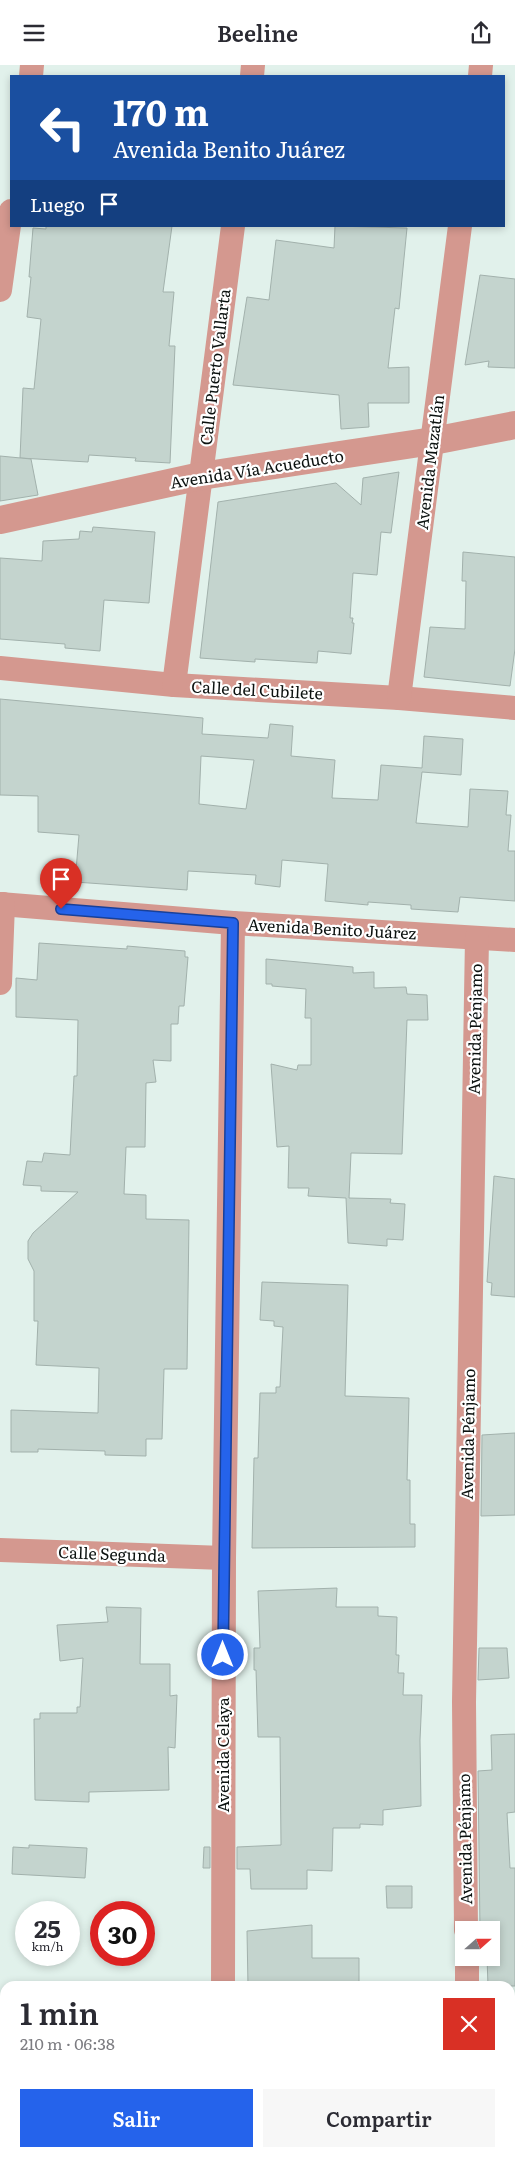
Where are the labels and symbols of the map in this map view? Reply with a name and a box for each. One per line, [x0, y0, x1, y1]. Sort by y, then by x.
street label: Calle Puerto Vallarta [193, 287, 236, 446]
street label: Avenida Mazatlán [409, 392, 449, 531]
street label: Avenida Vía Acueducto [168, 442, 345, 494]
street label: Calle del Cubilete [191, 674, 323, 704]
pin [40, 858, 82, 909]
street label: Avenida Benito Juárez [247, 912, 417, 944]
street label: Avenida Pénjamo [461, 963, 487, 1095]
street label: Avenida Pénjamo [454, 1368, 480, 1500]
street label: Calle Segunda [58, 1539, 167, 1567]
position arrow [196, 1628, 248, 1680]
street label: Avenida Celaya [210, 1697, 234, 1813]
street label: Avenida Pénjamo [451, 1773, 477, 1905]
speed limit sign: 30 [90, 1901, 155, 1966]
north arrow [455, 1921, 500, 1966]

